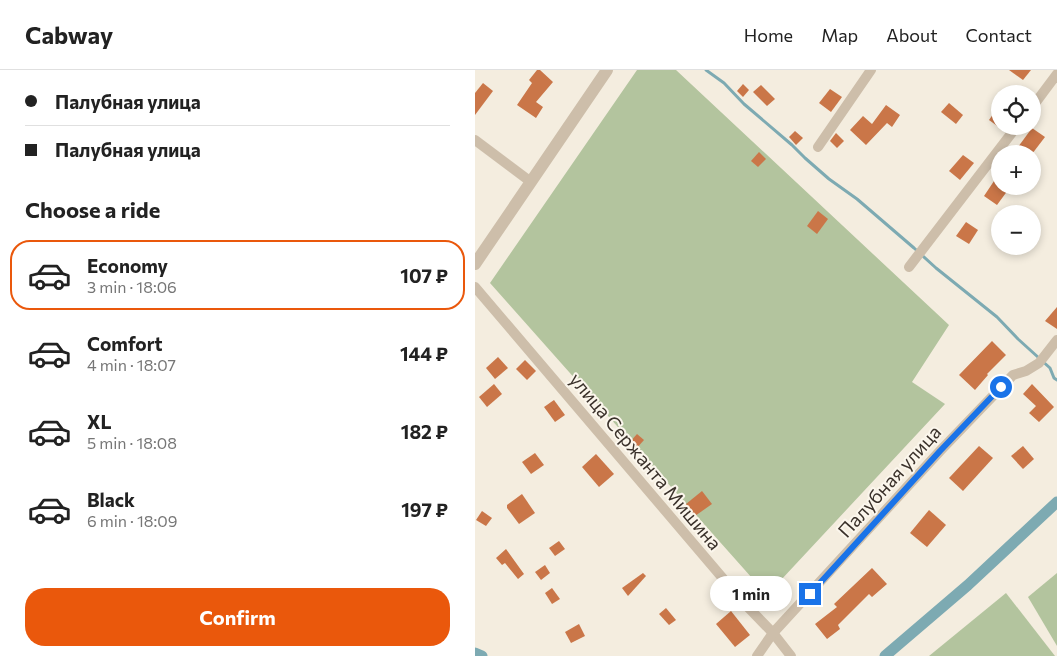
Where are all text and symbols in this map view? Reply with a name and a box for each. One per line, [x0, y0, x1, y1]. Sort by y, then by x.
text: Cabway [25, 20, 113, 49]
text: Home [744, 24, 793, 46]
text: Map [821, 24, 858, 46]
text: About [886, 24, 938, 46]
text: Contact [966, 24, 1032, 46]
map controls [991, 85, 1041, 255]
button: locate [991, 85, 1041, 135]
text: Палубная улица [55, 90, 201, 113]
text: Палубная улица [55, 138, 201, 161]
button: + [991, 145, 1041, 195]
text: Choose a ride [25, 196, 160, 223]
button: − [991, 205, 1041, 255]
icon: car [27, 253, 72, 298]
text: Economy [87, 254, 168, 277]
text: 107 ₽ [400, 264, 448, 287]
text: 3 min · 18:06 [87, 277, 177, 296]
icon: car [27, 331, 72, 376]
text: Comfort [87, 332, 163, 355]
text: 144 ₽ [400, 342, 448, 365]
text: 4 min · 18:07 [87, 355, 176, 374]
street label: улица Сержанта Мишина [565, 368, 727, 554]
route start [990, 376, 1012, 398]
icon: car [27, 409, 72, 454]
text: XL [87, 410, 112, 433]
text: 182 ₽ [401, 420, 448, 443]
street label: Палубная улица [833, 420, 945, 542]
text: 5 min · 18:08 [87, 433, 177, 452]
icon: car [27, 487, 72, 532]
text: Black [87, 488, 135, 511]
text: 197 ₽ [401, 498, 448, 521]
text: 6 min · 18:09 [87, 511, 177, 530]
callout: 1 min [710, 576, 793, 612]
route end [799, 583, 821, 605]
text: 1 min [732, 584, 770, 603]
button: Confirm [25, 588, 450, 646]

